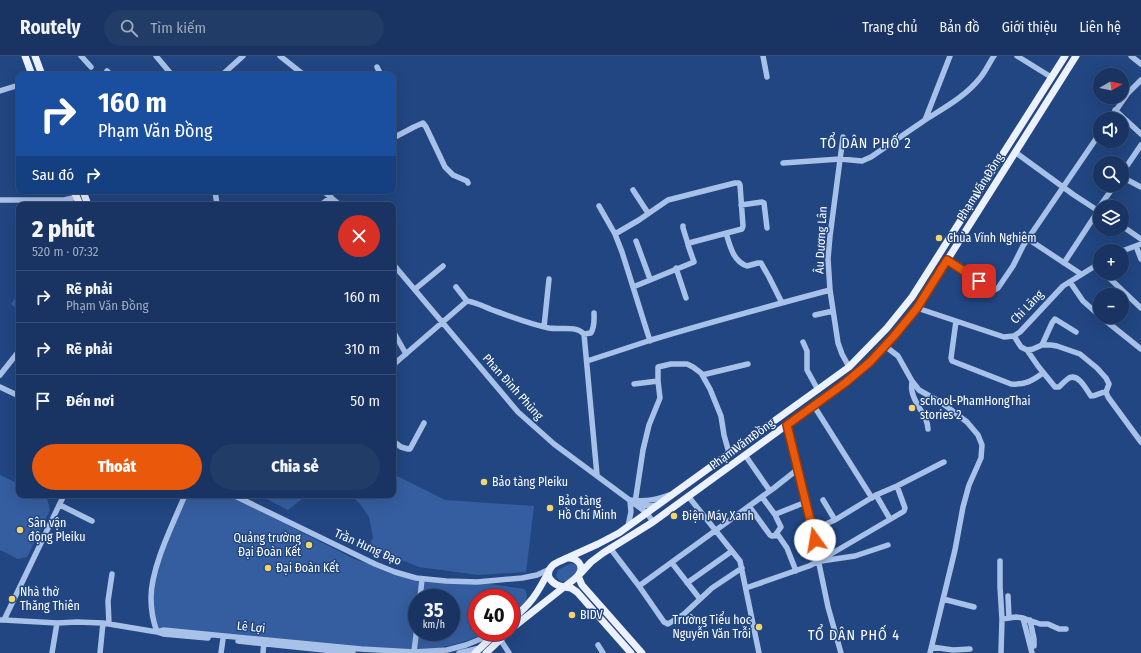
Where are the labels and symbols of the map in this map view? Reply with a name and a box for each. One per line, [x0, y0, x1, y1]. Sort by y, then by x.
north arrow [1093, 68, 1129, 104]
district label: TỔ DÂN PHỐ 2 [820, 132, 912, 152]
street label: Phạm Văn Đồng [953, 150, 1006, 223]
street label: Âu Dương Lân [811, 206, 830, 274]
place label: Chùa Vĩnh Nghiêm [947, 231, 1036, 245]
marker: Chùa Vĩnh Nghiêm [934, 233, 944, 243]
pin [962, 264, 996, 298]
street label: Chi Lăng [1008, 287, 1047, 327]
street label: Phan Đình Phùng [480, 351, 546, 423]
place label: school-PhamHongThai stories 2 [920, 394, 1031, 422]
marker: school-PhamHongThai stories 2 [907, 403, 917, 413]
street label: Phạm Văn Đồng [706, 415, 777, 472]
place label: Bảo tàng Pleiku [492, 475, 568, 489]
marker: Bảo tàng Pleiku [479, 477, 489, 487]
place label: Bảo tàng Hồ Chí Minh [558, 494, 617, 522]
marker: Bảo tàng Hồ Chí Minh [545, 503, 555, 513]
place label: Điện Máy Xanh [682, 509, 754, 523]
marker: Điện Máy Xanh [669, 511, 679, 521]
place label: Sân vận động Pleiku [28, 516, 86, 544]
position arrow [794, 519, 836, 561]
marker: Sân vận động Pleiku [15, 525, 25, 535]
street label: Trần Hưng Đạo [332, 525, 404, 568]
place label: Quảng trường Đại Đoàn Kết [234, 531, 301, 559]
marker: Quảng trường Đại Đoàn Kết [304, 540, 314, 550]
place label: Đại Đoàn Kết [276, 560, 339, 575]
marker: Đại Đoàn Kết [263, 563, 273, 573]
place label: Nhà thờ Thăng Thiên [20, 585, 80, 613]
speed limit sign: 40 [468, 589, 520, 641]
marker: Nhà thờ Thăng Thiên [7, 594, 17, 604]
place label: BIDV [580, 608, 604, 622]
marker: BIDV [567, 610, 577, 620]
place label: Trường Tiểu học Nguyễn Văn Trỗi [673, 611, 751, 641]
street label: Lê Lợi [236, 619, 266, 635]
marker: Trường Tiểu học Nguyễn Văn Trỗi [754, 622, 764, 632]
district label: TỔ DÂN PHỐ 4 [808, 624, 900, 644]

